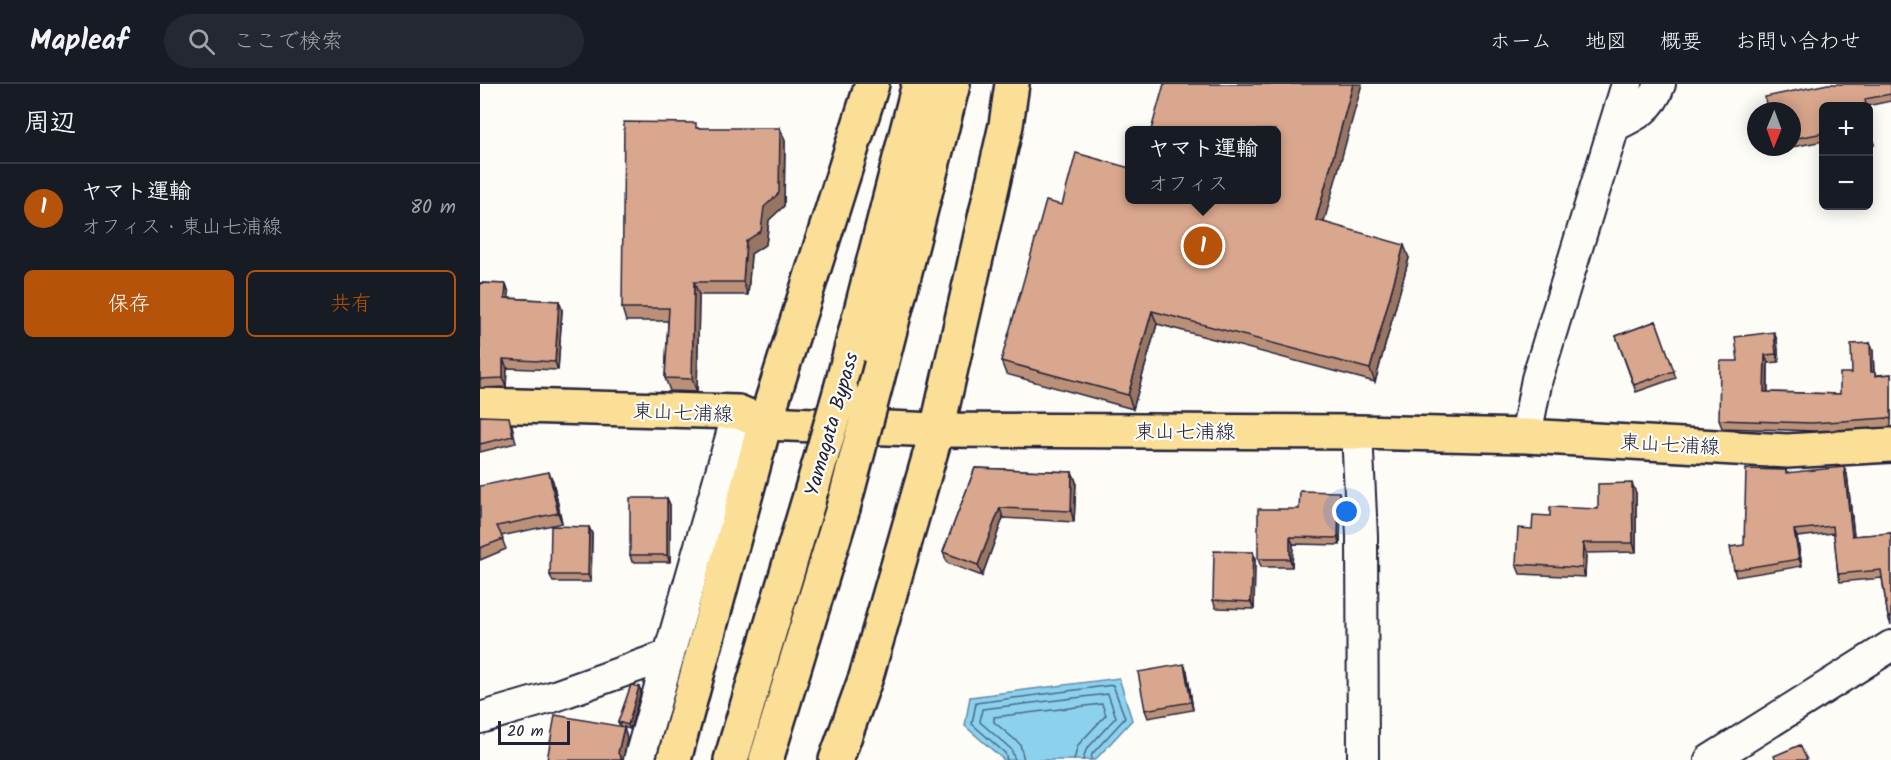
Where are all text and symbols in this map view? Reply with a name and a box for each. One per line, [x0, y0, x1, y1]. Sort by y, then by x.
search box [164, 14, 584, 68]
text: Mapleaf [30, 19, 128, 64]
icon: search [185, 25, 218, 58]
text: ここで検索 [233, 25, 343, 60]
text: ホーム [1490, 26, 1552, 59]
text: 地図 [1585, 26, 1627, 59]
text: 概要 [1660, 26, 1702, 59]
text: お問い合わせ [1735, 26, 1861, 59]
north arrow [1747, 102, 1801, 156]
map controls [1819, 102, 1873, 210]
button: + [1819, 102, 1873, 156]
text: 周辺 [24, 103, 76, 145]
popup [1125, 126, 1281, 204]
text: ヤマト運輸 [1148, 132, 1258, 167]
button: − [1819, 156, 1873, 210]
text: オフィス [1148, 169, 1228, 201]
text: ヤマト運輸 [81, 175, 191, 210]
text: 1 [40, 192, 47, 224]
text: 80 m [410, 192, 456, 224]
text: オフィス · 東山七浦線 [81, 212, 282, 244]
pin: 1 [1184, 224, 1222, 268]
button: 保存 [24, 270, 234, 337]
button: 共有 [246, 270, 456, 337]
street label: Yamagata Bypass [797, 348, 869, 500]
street label: 東山七浦線 [632, 396, 733, 432]
street label: 東山七浦線 [1135, 417, 1235, 449]
street label: 東山七浦線 [1619, 427, 1721, 465]
your location [1332, 497, 1361, 526]
scale bar [498, 718, 570, 746]
text: 20 m [507, 719, 543, 744]

